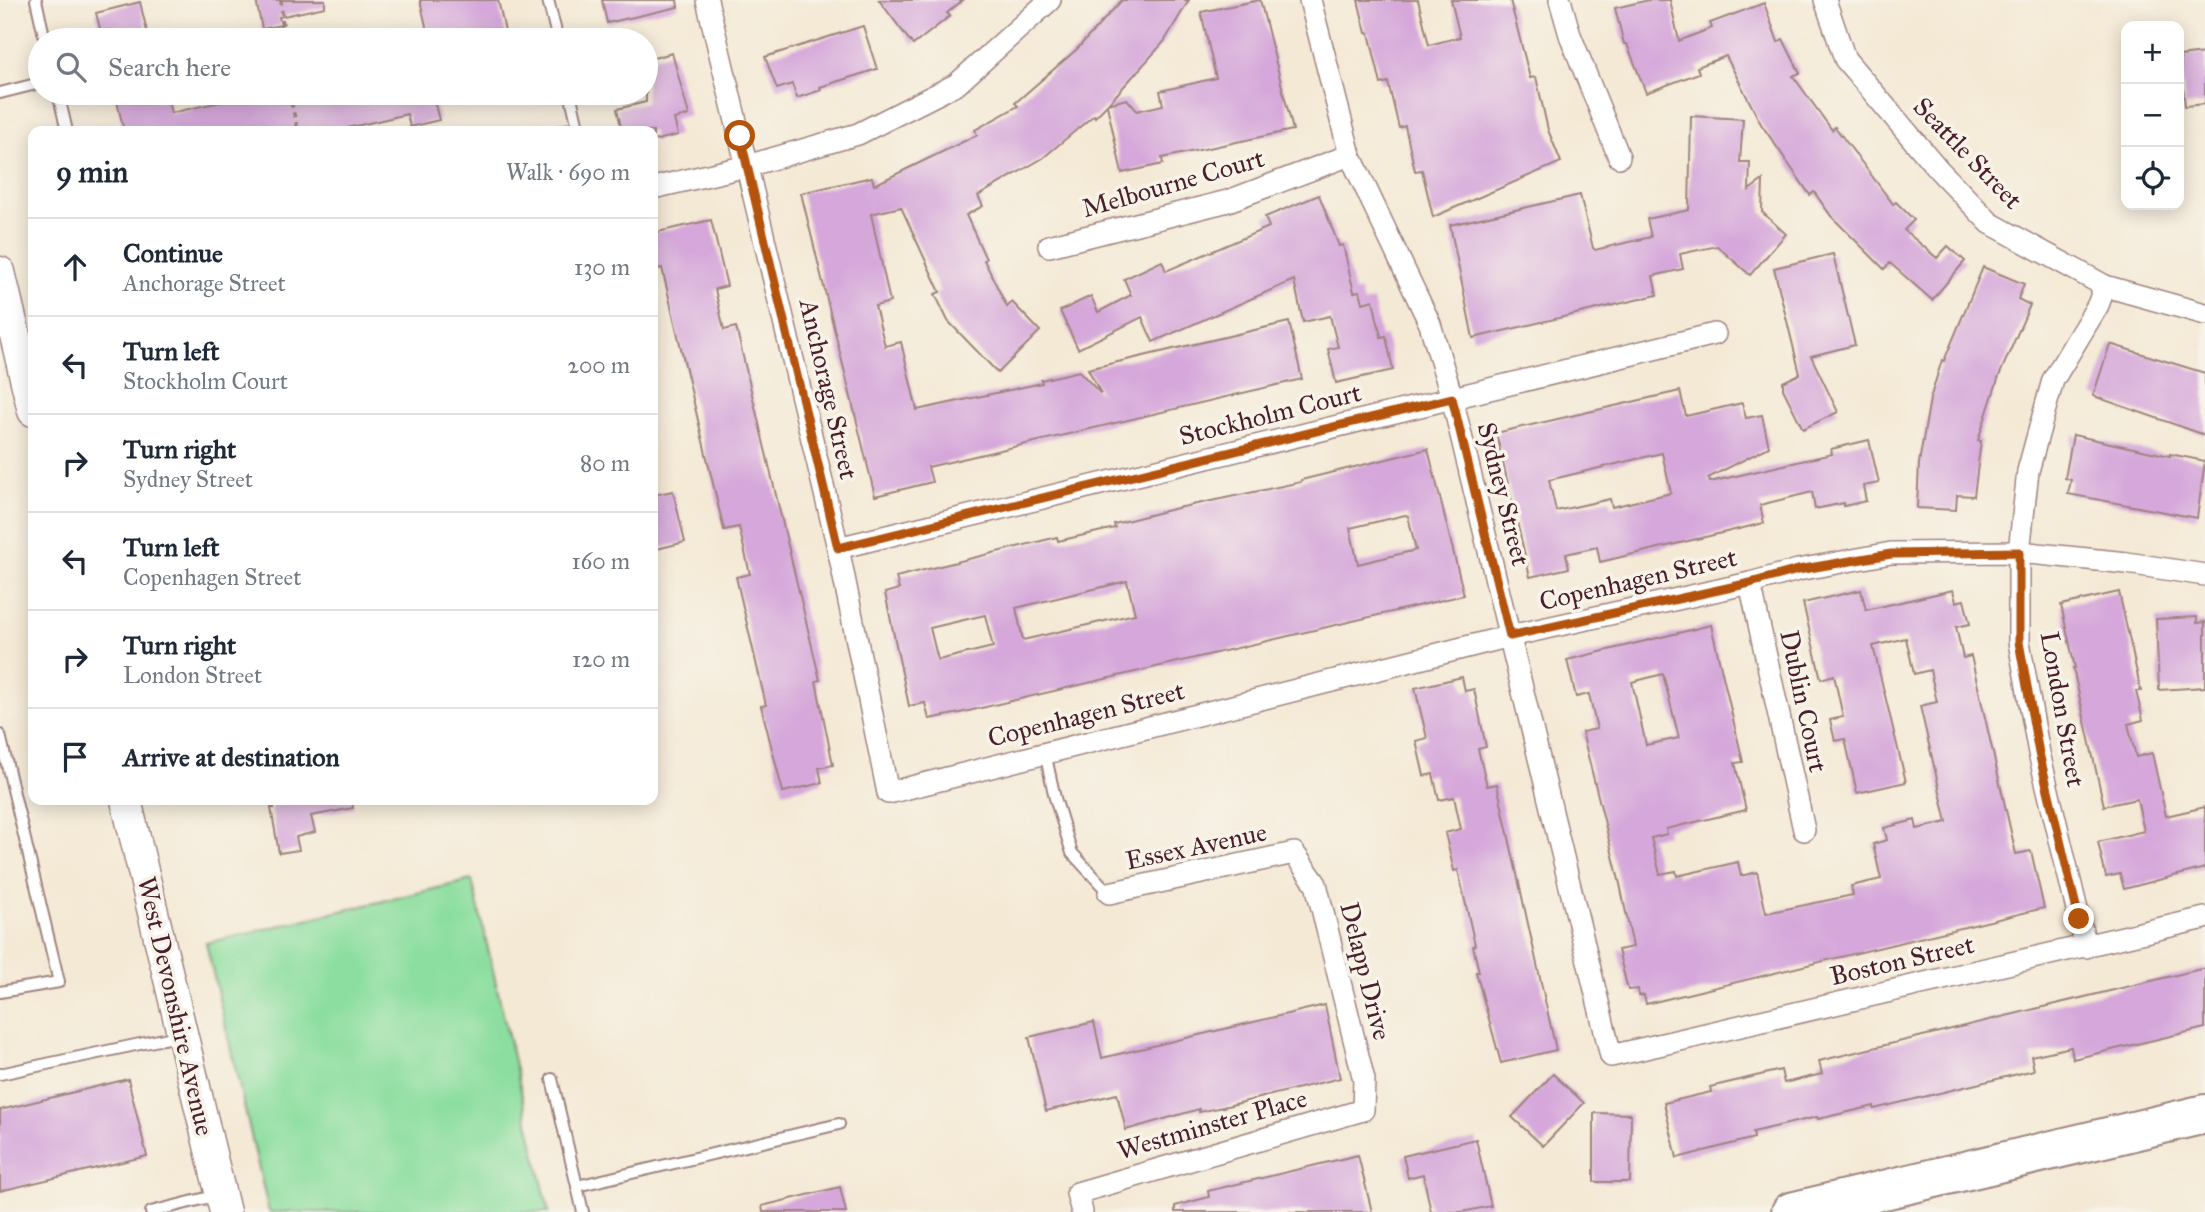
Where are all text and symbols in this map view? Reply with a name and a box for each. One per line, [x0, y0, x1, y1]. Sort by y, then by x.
map controls [2121, 21, 2184, 210]
button: + [2121, 21, 2184, 84]
search box [28, 28, 658, 105]
icon: search [52, 48, 90, 86]
text: Search here [108, 51, 231, 83]
button: − [2121, 84, 2184, 147]
street label: Seattle Street [1907, 90, 2029, 216]
route start [724, 120, 755, 151]
street label: Melbourne Court [1078, 142, 1268, 224]
button: locate [2121, 147, 2184, 210]
text: 9 min [56, 154, 128, 190]
text: Walk · 690 m [506, 158, 630, 186]
text: Continue [123, 237, 223, 269]
icon: ahead [56, 248, 94, 286]
text: 130 m [574, 253, 630, 281]
text: Anchorage Street [123, 269, 286, 297]
street label: Anchorage Street [792, 295, 865, 482]
text: Turn left [123, 335, 219, 367]
icon: left [56, 346, 94, 384]
text: 200 m [568, 351, 630, 379]
text: Stockholm Court [123, 367, 288, 395]
street label: Stockholm Court [1176, 376, 1364, 452]
street label: Sydney Street [1471, 419, 1537, 569]
text: Turn right [123, 433, 236, 465]
icon: right [56, 444, 94, 482]
text: 80 m [580, 449, 630, 477]
text: Sydney Street [123, 465, 253, 493]
text: Turn left [123, 531, 219, 563]
street label: Copenhagen Street [1536, 541, 1740, 617]
icon: left [56, 542, 94, 580]
text: 160 m [572, 547, 630, 575]
text: Copenhagen Street [123, 563, 301, 591]
street label: Dublin Court [1773, 627, 1835, 775]
text: Turn right [123, 629, 236, 661]
street label: London Street [2034, 629, 2092, 789]
icon: right [56, 640, 94, 678]
text: 120 m [572, 645, 630, 673]
text: London Street [123, 661, 262, 689]
street label: Copenhagen Street [984, 674, 1188, 754]
icon: arrive [56, 738, 94, 776]
text: Arrive at destination [123, 741, 340, 773]
street label: Essex Avenue [1122, 815, 1270, 877]
street label: West Devonshire Avenue [131, 873, 221, 1139]
street label: Delapp Drive [1333, 899, 1399, 1043]
route end [2063, 903, 2094, 934]
street label: Boston Street [1827, 928, 1977, 992]
street label: Westminster Place [1113, 1082, 1311, 1166]

